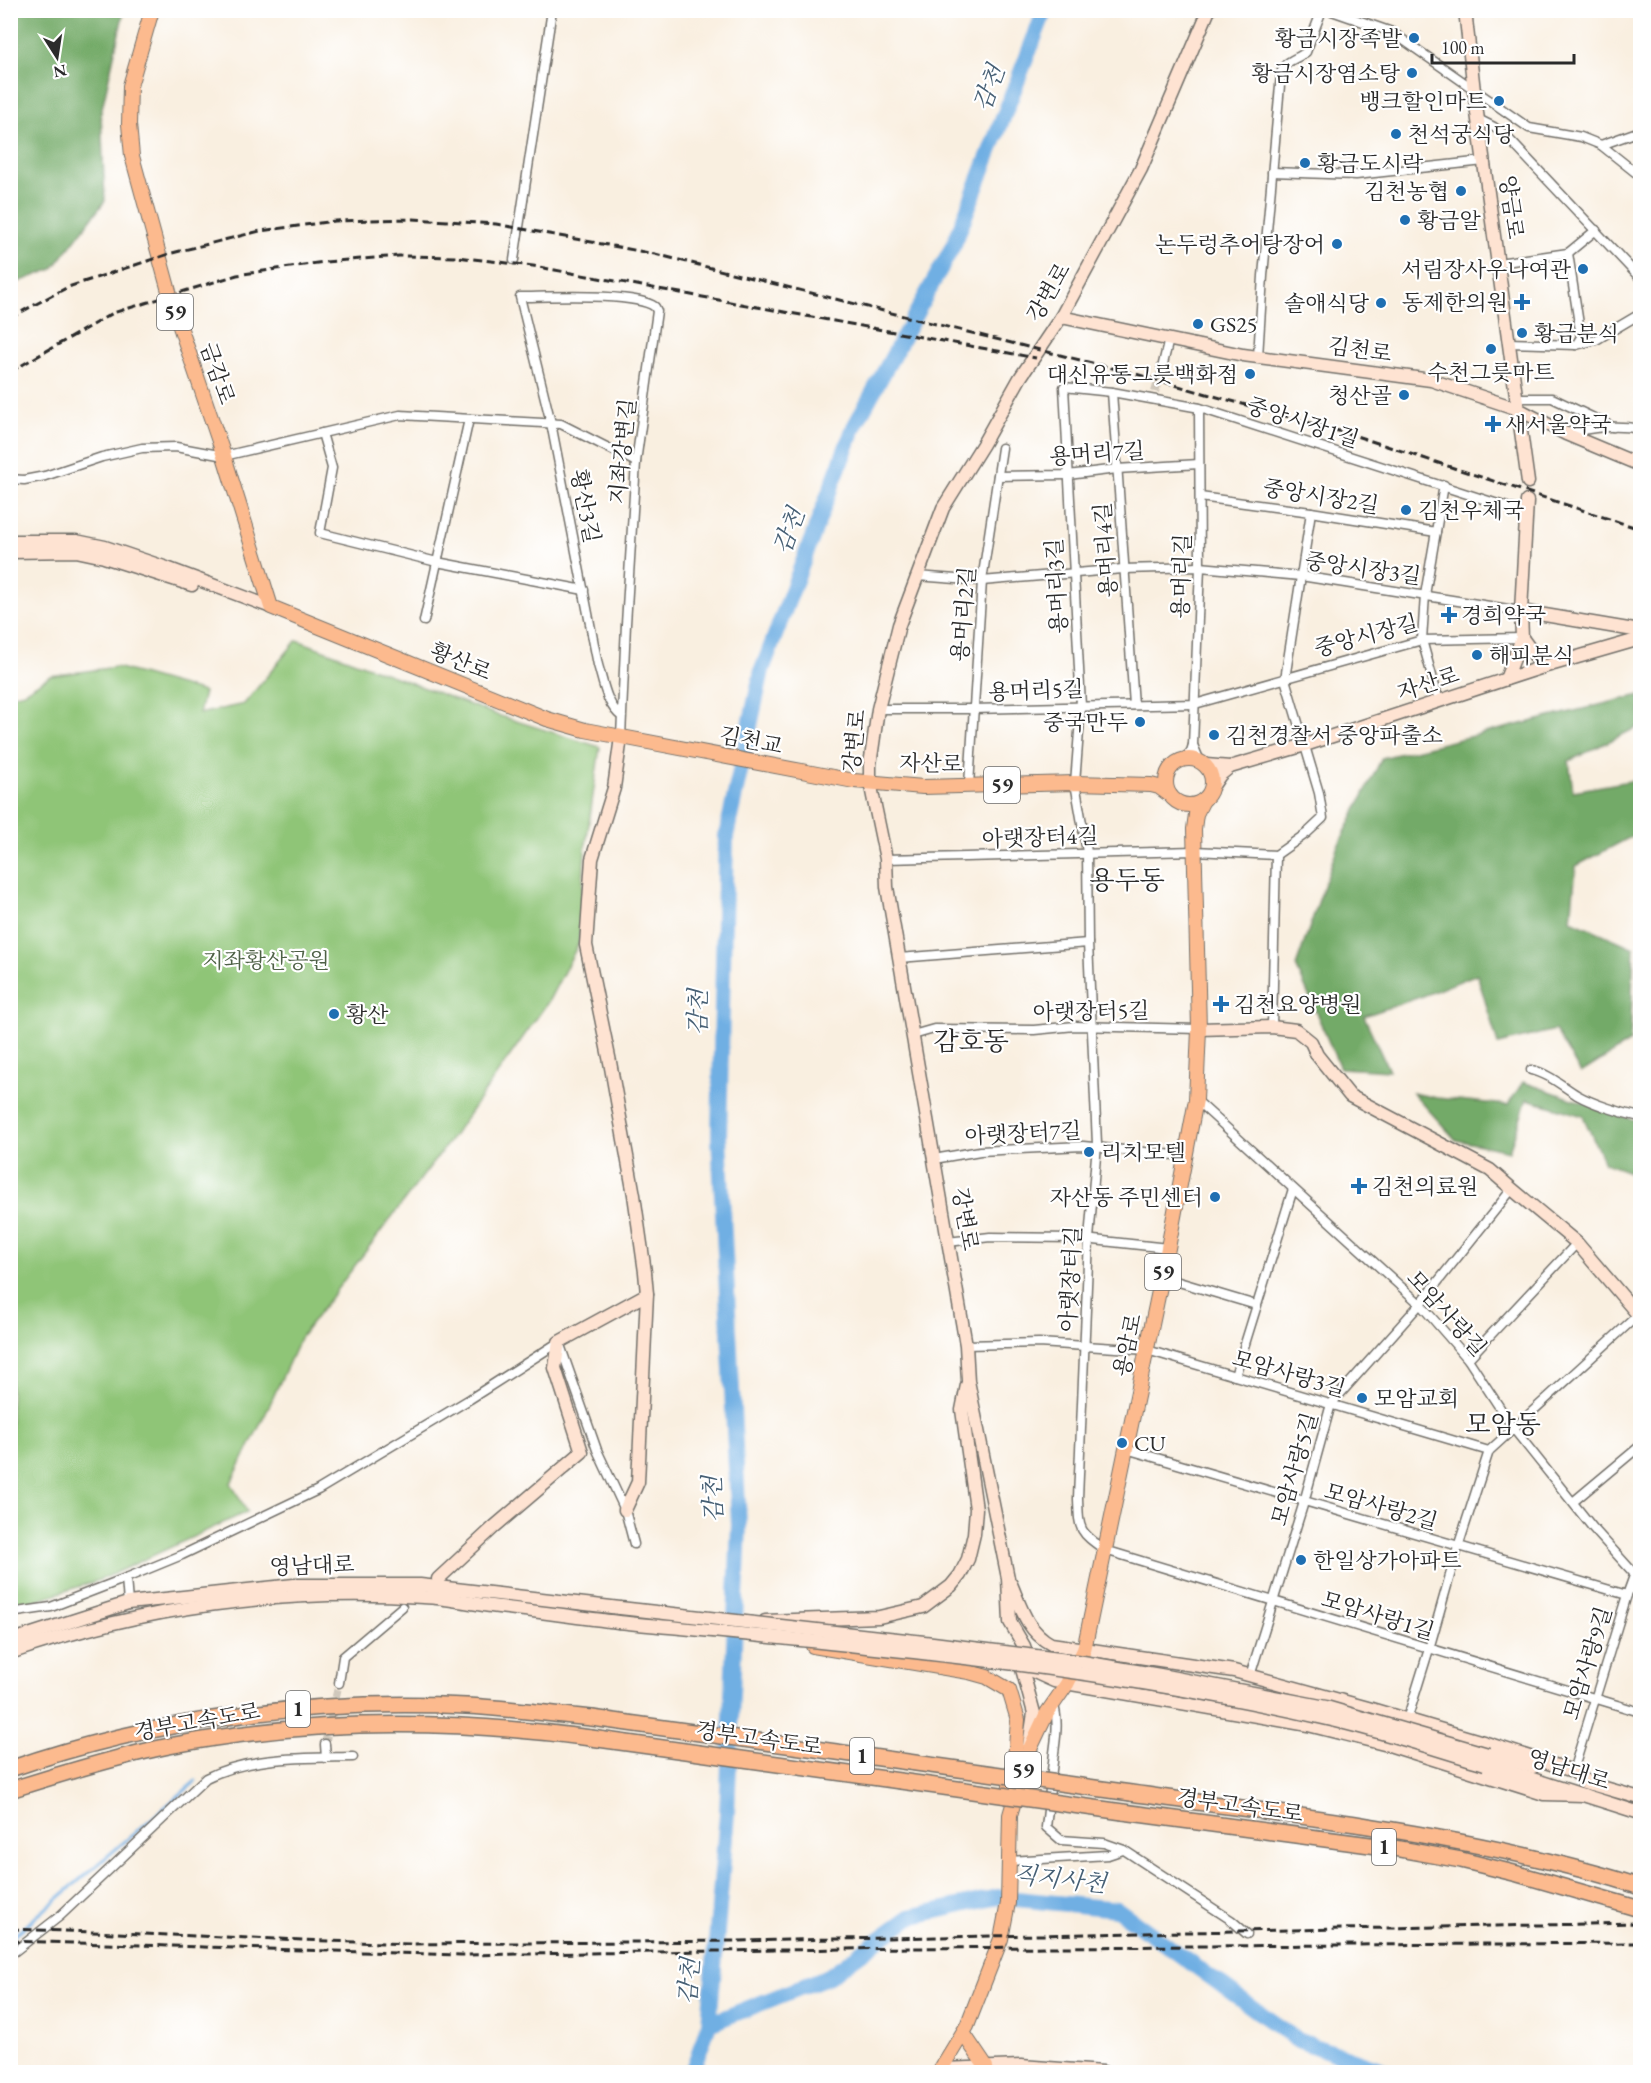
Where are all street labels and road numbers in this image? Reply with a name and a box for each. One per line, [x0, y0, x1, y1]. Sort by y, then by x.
street label: 양금로 [1493, 173, 1530, 241]
street label: 강변로 [1020, 257, 1077, 327]
road number: 59 [157, 294, 193, 330]
street label: 김천로 [1326, 331, 1394, 368]
street label: 금감로 [193, 338, 242, 408]
street label: 중앙시장1길 [1243, 391, 1363, 454]
street label: 지좌강변길 [603, 397, 642, 505]
street label: 용머리7길 [1048, 436, 1146, 471]
street label: 황산3길 [564, 467, 607, 545]
street label: 중앙시장2길 [1261, 473, 1381, 520]
street label: 용머리4길 [1088, 501, 1123, 599]
street label: 용머리길 [1166, 533, 1197, 619]
street label: 용머리3길 [1040, 537, 1073, 634]
street label: 중앙시장3길 [1303, 546, 1423, 591]
street label: 용머리2길 [945, 565, 982, 663]
street label: 중앙시장길 [1311, 608, 1421, 663]
street label: 황산로 [426, 636, 496, 687]
street label: 자산로 [1393, 660, 1463, 707]
street label: 용머리5길 [988, 674, 1084, 707]
street label: 강변로 [837, 708, 872, 774]
street label: 김천교 [717, 720, 785, 761]
street label: 자산로 [899, 748, 963, 779]
road number: 59 [984, 767, 1020, 803]
street label: 아랫장터4길 [981, 821, 1099, 854]
street label: 아랫장터5길 [1032, 996, 1150, 1027]
street label: 아랫장터7길 [964, 1116, 1082, 1151]
street label: 강변로 [946, 1185, 985, 1253]
street label: 아랫장터길 [1053, 1225, 1088, 1333]
road number: 59 [1145, 1254, 1181, 1290]
street label: 모암사랑길 [1400, 1264, 1493, 1363]
street label: 용암로 [1107, 1311, 1148, 1379]
street label: 모암사랑3길 [1229, 1343, 1349, 1404]
street label: 모암사랑5길 [1264, 1409, 1325, 1529]
street label: 모암사랑2길 [1321, 1476, 1441, 1537]
street label: 영남대로 [269, 1550, 355, 1581]
street label: 모암사랑1길 [1318, 1585, 1438, 1646]
street label: 모암사랑9길 [1557, 1603, 1618, 1723]
road number: 1 [286, 1691, 310, 1727]
street label: 경부고속도로 [132, 1696, 262, 1747]
street label: 경부고속도로 [694, 1715, 824, 1762]
road number: 1 [850, 1738, 874, 1774]
street label: 영남대로 [1524, 1743, 1614, 1796]
road number: 59 [1005, 1752, 1041, 1788]
street label: 경부고속도로 [1175, 1782, 1305, 1829]
road number: 1 [1372, 1829, 1396, 1865]

